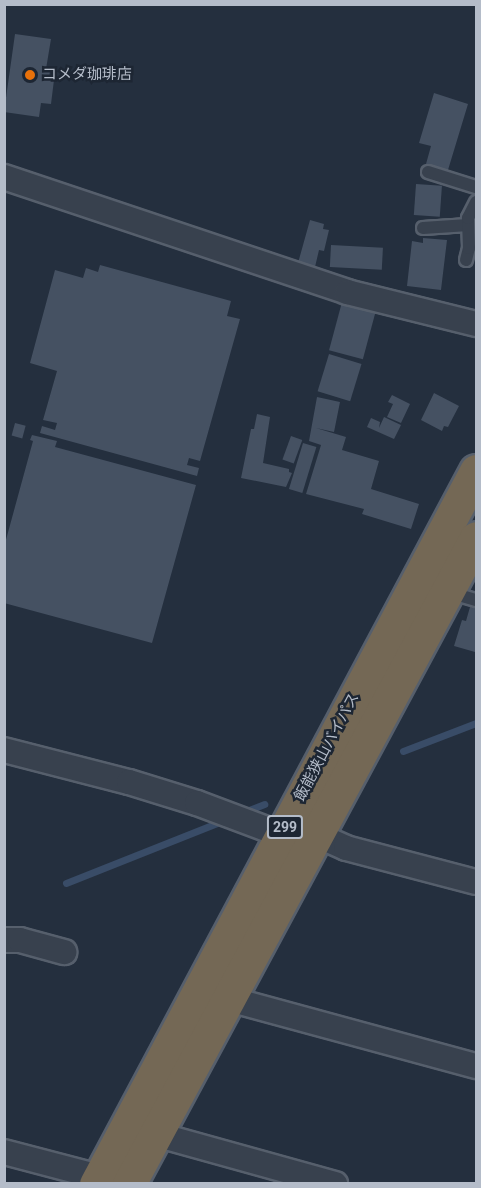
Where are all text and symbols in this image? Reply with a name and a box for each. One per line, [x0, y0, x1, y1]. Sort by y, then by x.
place label: コメダ珈琲店 [42, 66, 132, 84]
marker: コメダ珈琲店 [23, 68, 37, 82]
street label: 飯能狭山バイパス [291, 690, 363, 804]
road number: 299 [266, 816, 304, 838]

